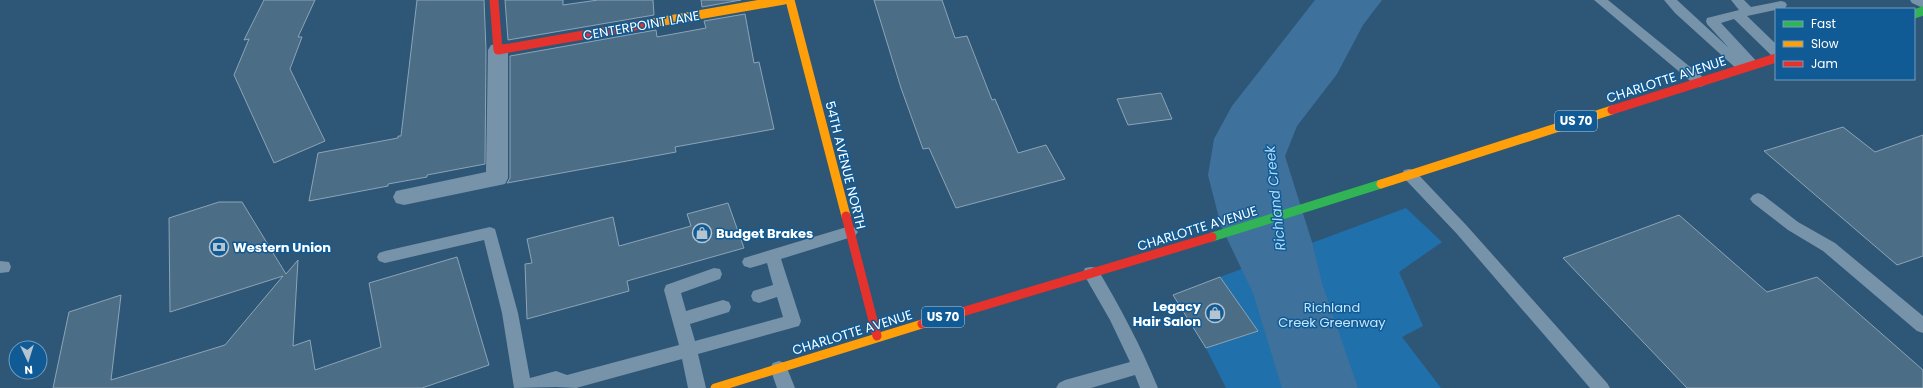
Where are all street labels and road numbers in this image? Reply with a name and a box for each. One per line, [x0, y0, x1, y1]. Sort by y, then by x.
street label: CENTERPOINT LANE [581, 6, 701, 45]
street label: CHARLOTTE AVENUE [1604, 51, 1728, 108]
street label: 54TH AVENUE NORTH [820, 99, 871, 231]
road number: US 70 [1555, 111, 1597, 131]
street label: CHARLOTTE AVENUE [1135, 201, 1259, 256]
street label: CHARLOTTE AVENUE [790, 305, 914, 360]
road number: US 70 [922, 307, 964, 327]

